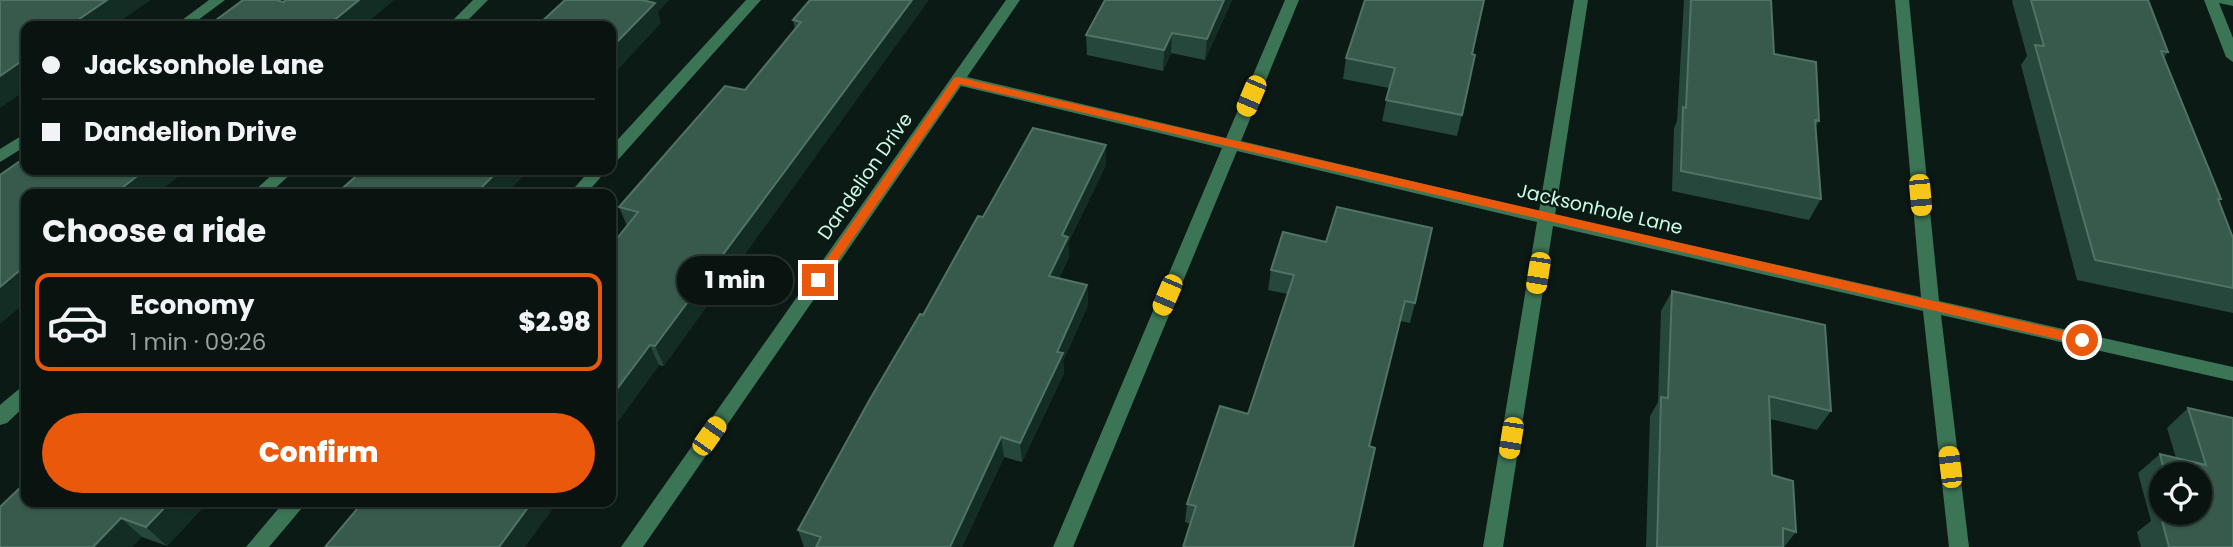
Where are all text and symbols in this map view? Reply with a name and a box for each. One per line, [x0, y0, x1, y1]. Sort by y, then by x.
text: Jacksonhole Lane [84, 47, 324, 83]
car [1234, 73, 1269, 119]
street label: Dandelion Drive [811, 107, 919, 245]
text: Dandelion Drive [84, 114, 297, 150]
car [1908, 173, 1933, 217]
street label: Jacksonhole Lane [1514, 177, 1686, 241]
text: Choose a ride [42, 208, 266, 253]
car [1525, 251, 1552, 295]
callout: 1 min [678, 256, 794, 304]
text: 1 min [705, 264, 765, 296]
route end [802, 264, 834, 296]
car [1150, 272, 1185, 318]
text: Economy [130, 287, 254, 323]
icon: car [46, 291, 109, 354]
text: $2.98 [518, 304, 591, 340]
route start [2066, 324, 2098, 356]
text: 1 min · 09:26 [130, 326, 266, 358]
button: Confirm [42, 413, 595, 493]
car [689, 413, 730, 459]
car [1498, 416, 1525, 460]
car [1938, 445, 1963, 489]
map controls [2149, 462, 2212, 525]
button: locate [2149, 462, 2212, 525]

